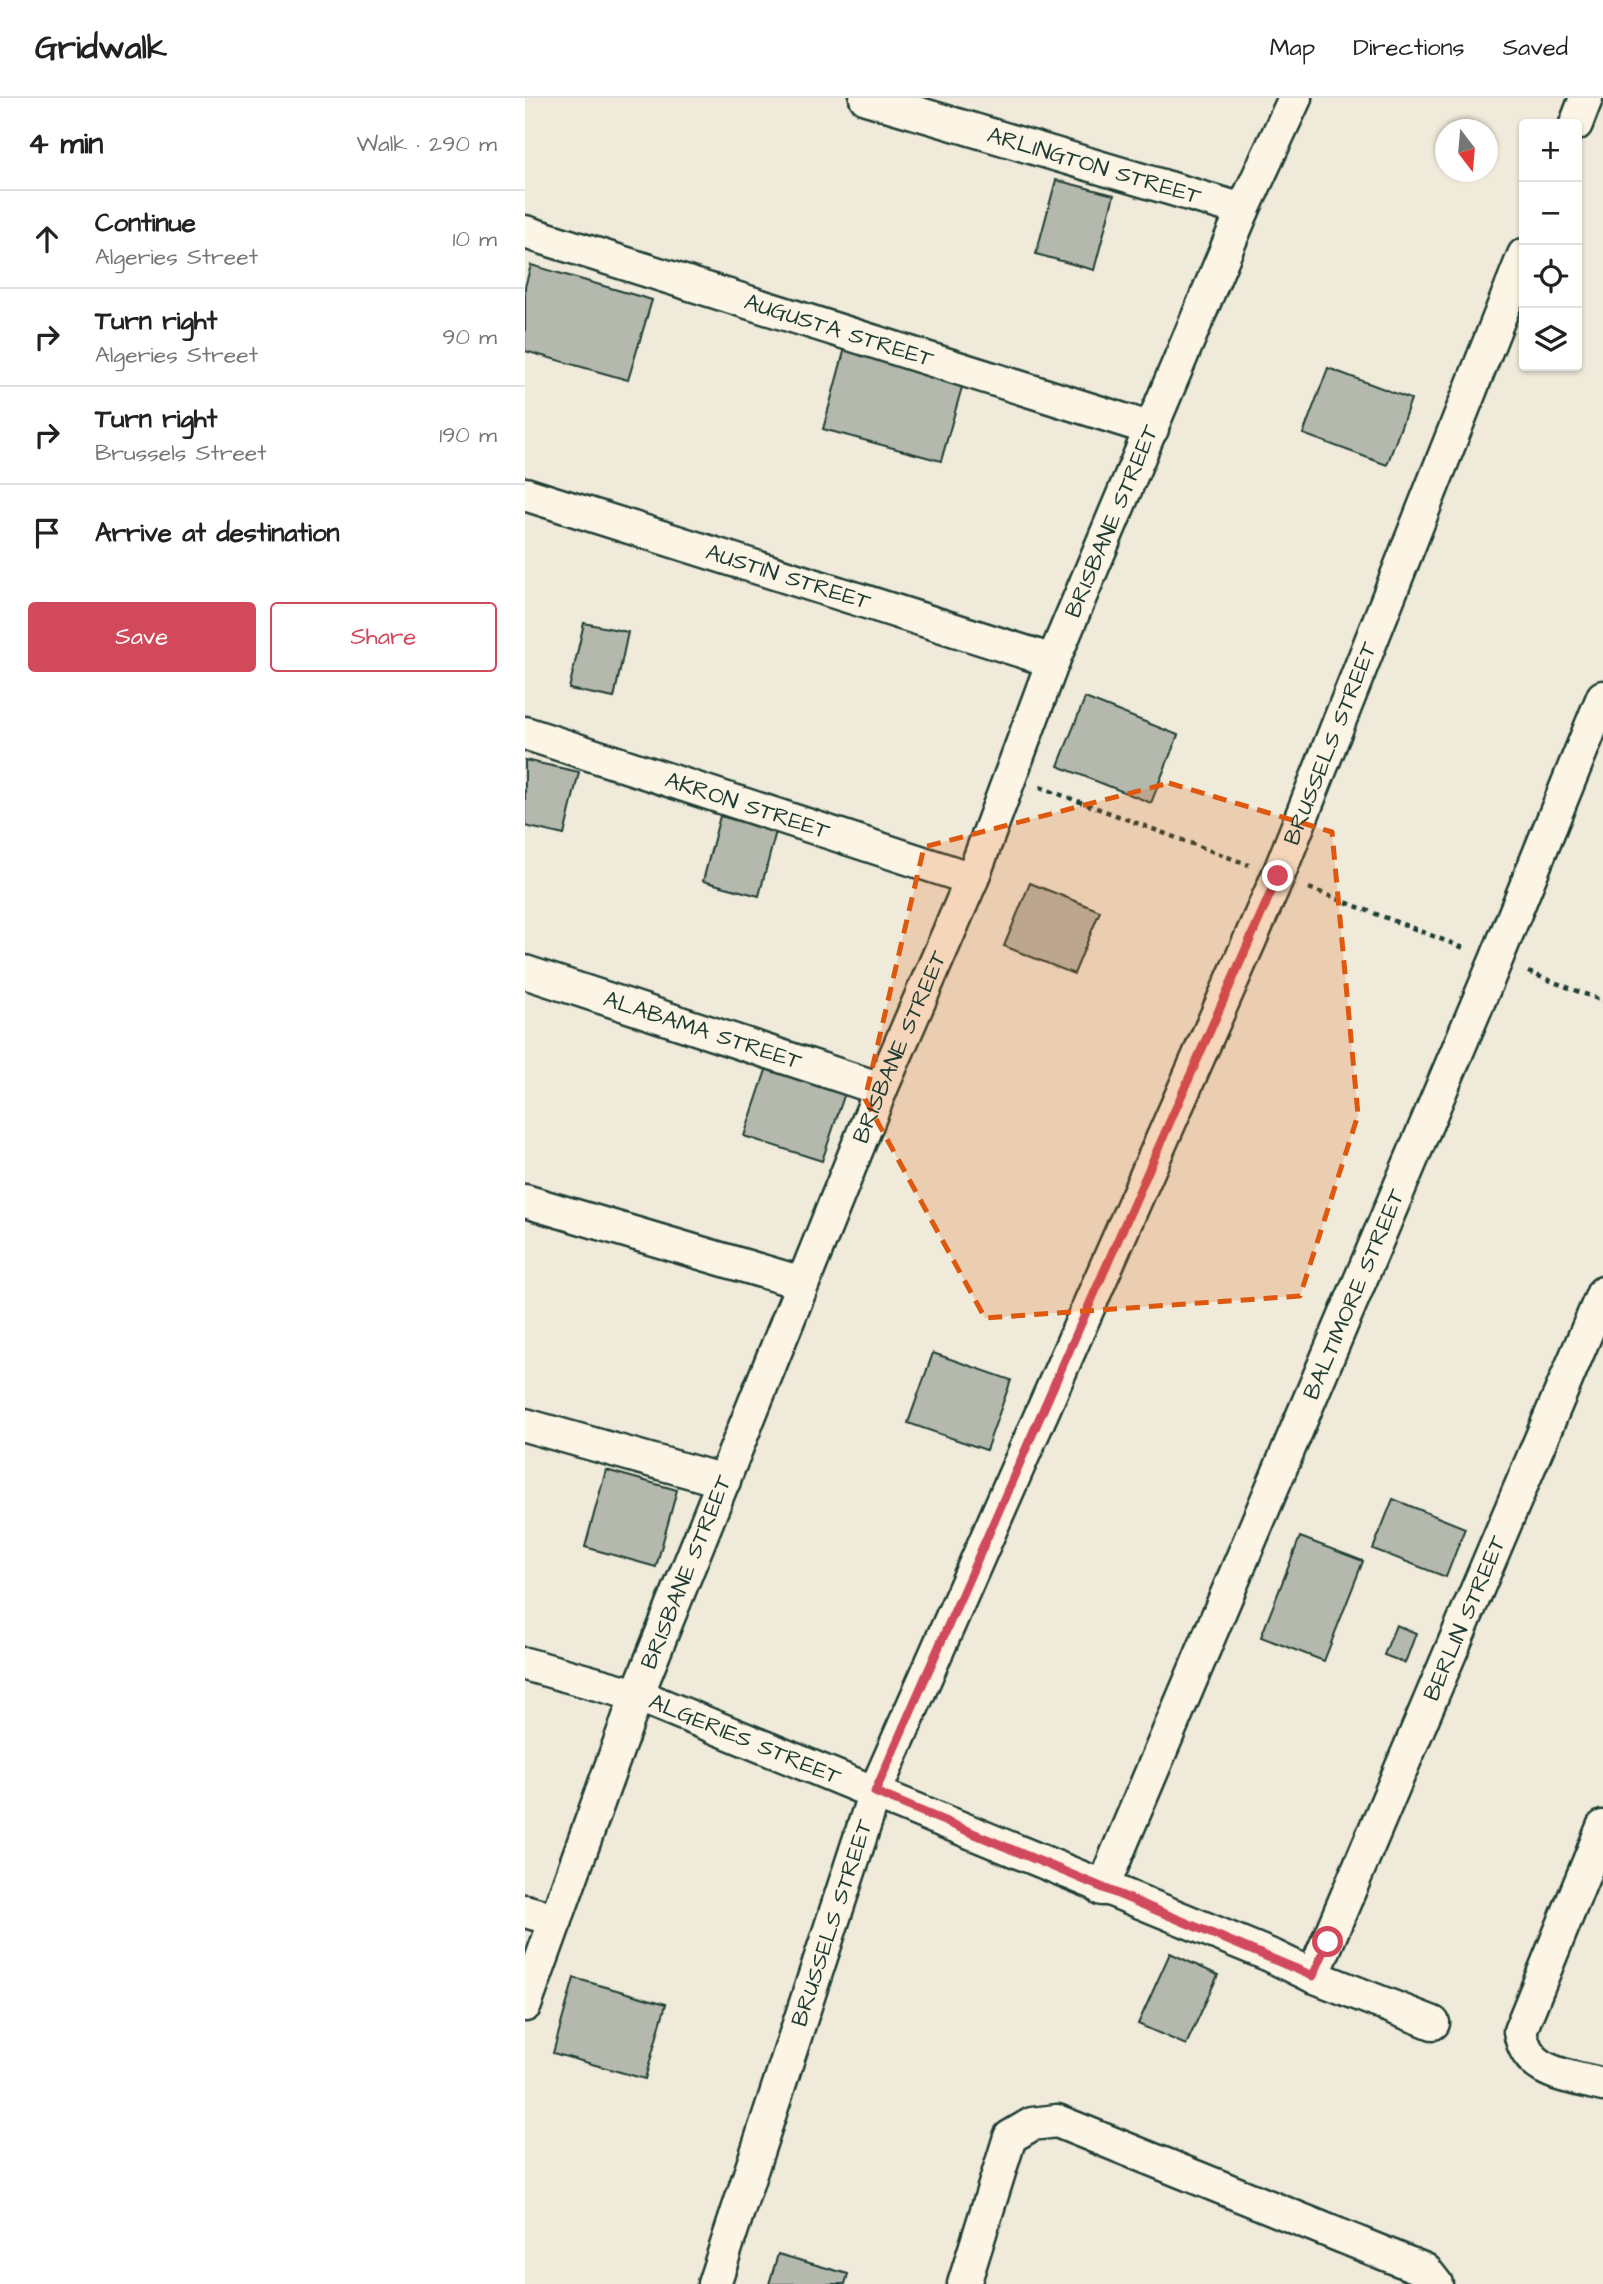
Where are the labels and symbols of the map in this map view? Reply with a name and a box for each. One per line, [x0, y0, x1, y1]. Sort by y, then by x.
street label: ARLINGTON STREET [983, 119, 1205, 213]
north arrow [1435, 119, 1498, 182]
street label: AUGUSTA STREET [740, 286, 938, 376]
street label: BRISBANE STREET [1057, 419, 1167, 623]
street label: AUSTIN STREET [702, 536, 875, 618]
street label: BRUSSELS STREET [1276, 637, 1385, 850]
street label: AKRON STREET [661, 764, 834, 848]
route end [1262, 860, 1293, 891]
street label: BRISBANE STREET [845, 945, 955, 1148]
street label: ALABAMA STREET [600, 983, 806, 1078]
street label: BALTIMORE STREET [1295, 1184, 1413, 1404]
street label: BRISBANE STREET [633, 1470, 740, 1674]
street label: BERLIN STREET [1416, 1530, 1514, 1706]
street label: ALGERIES STREET [644, 1686, 846, 1793]
street label: BRUSSELS STREET [783, 1815, 881, 2030]
route start [1312, 1926, 1343, 1957]

